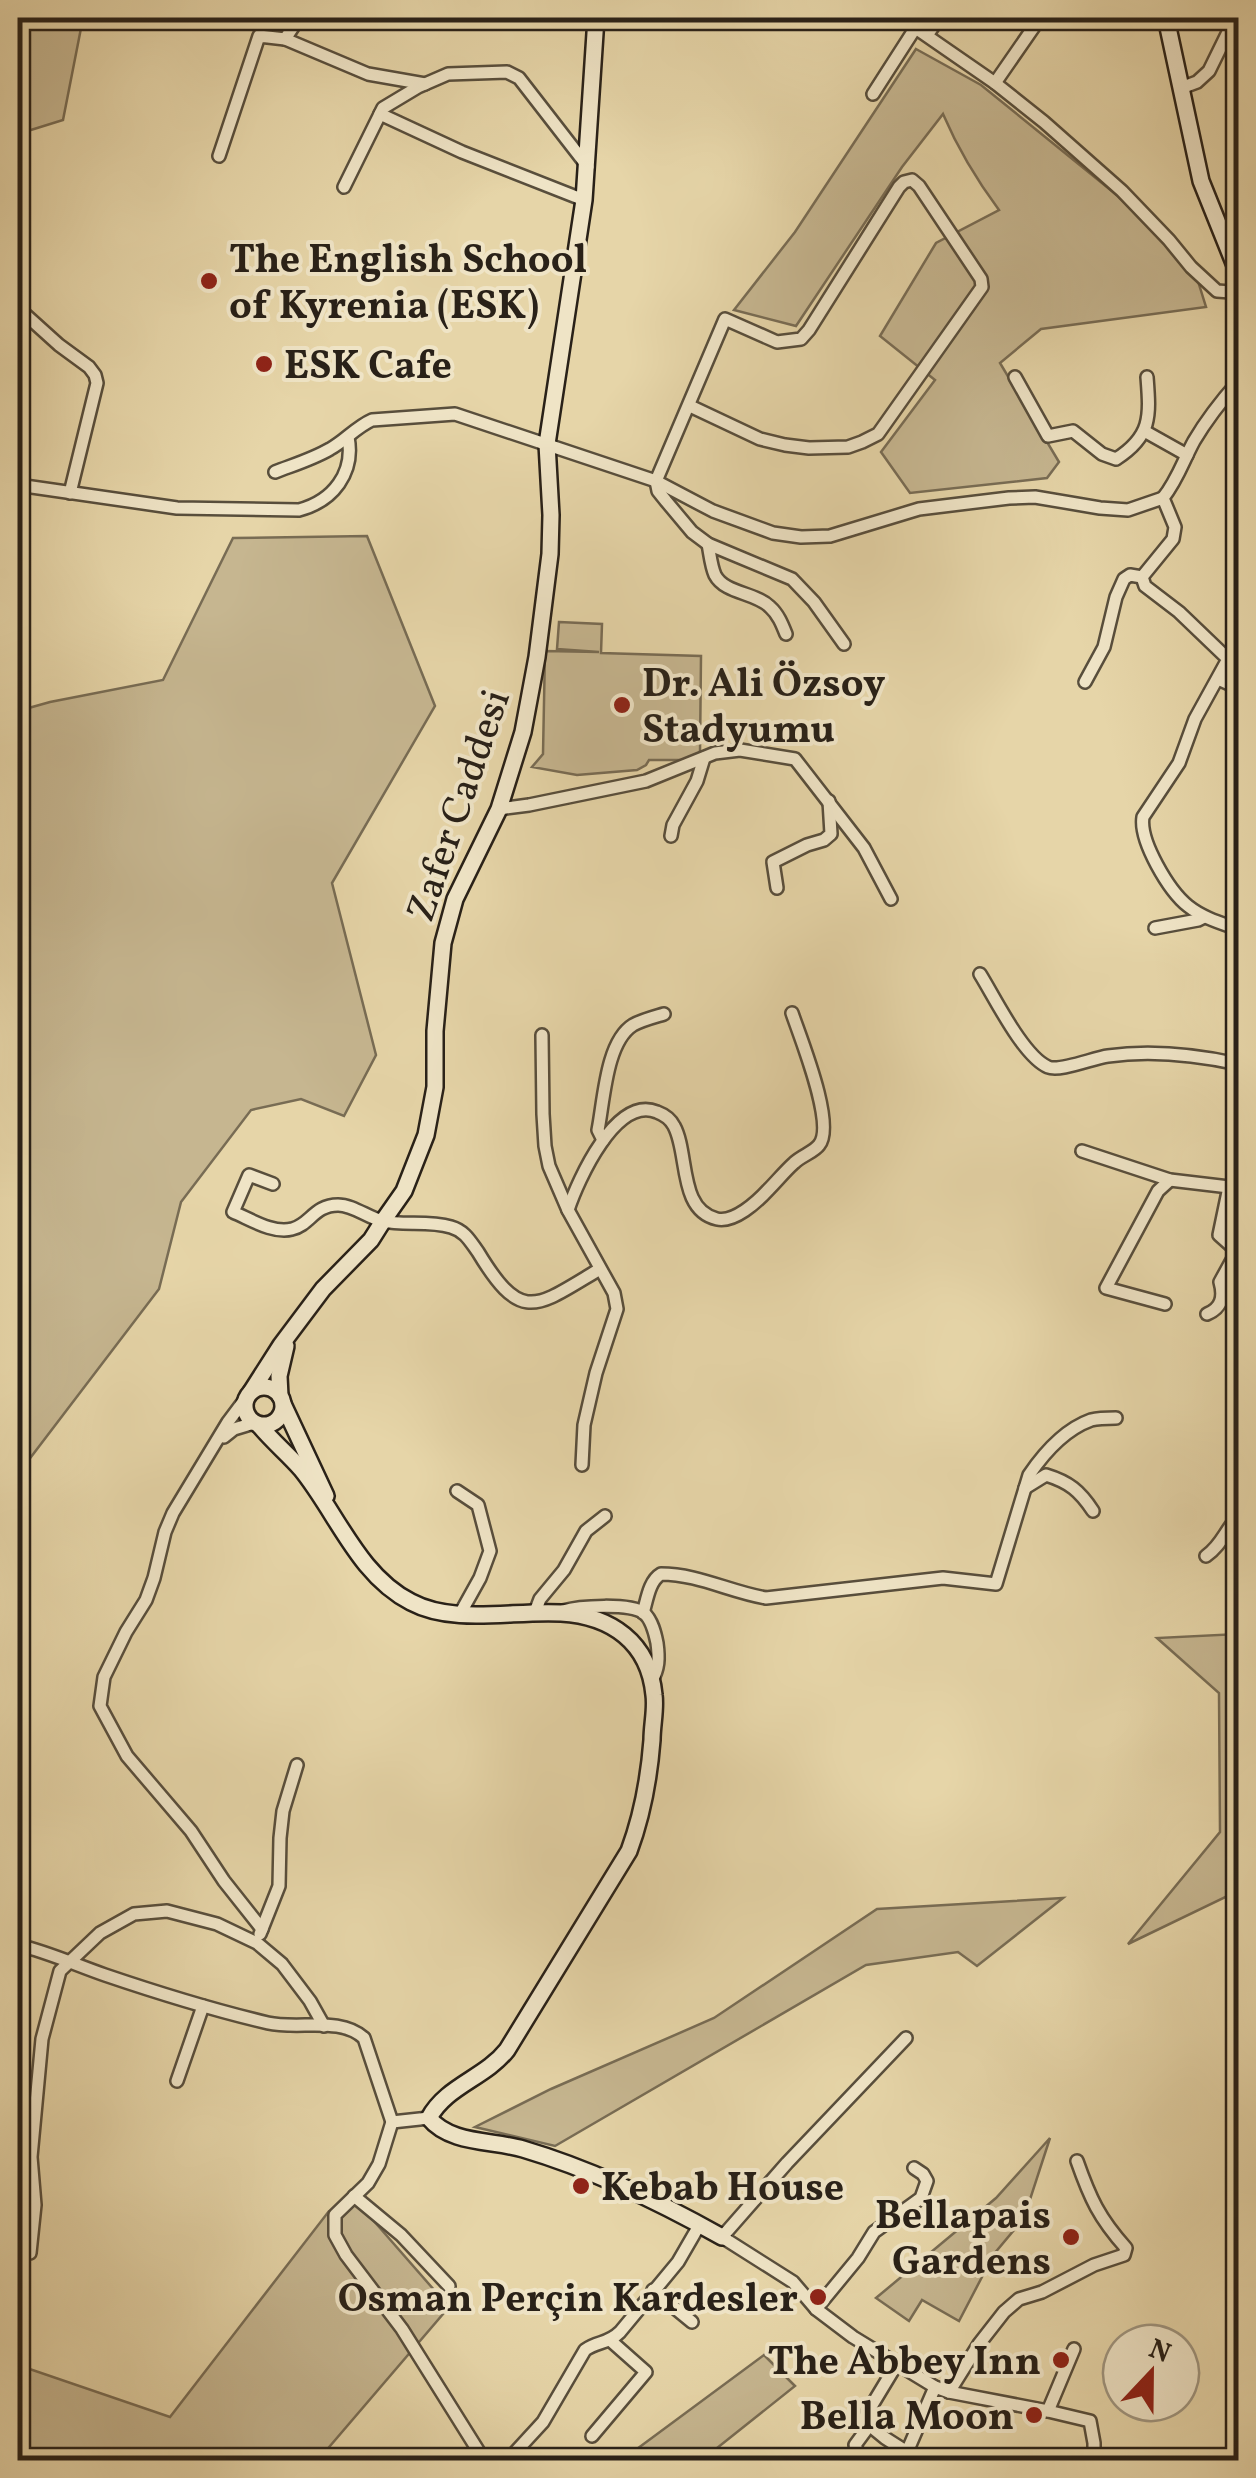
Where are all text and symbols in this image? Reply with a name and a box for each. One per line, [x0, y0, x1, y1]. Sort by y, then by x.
place label: The English School of Kyrenia (ESK) [229, 234, 587, 336]
marker: The English School of Kyrenia (ESK) [198, 270, 220, 292]
place label: ESK Cafe [284, 340, 452, 396]
marker: ESK Cafe [253, 353, 275, 375]
place label: Dr. Ali Özsoy Stadyumu [642, 658, 885, 760]
street label: Zafer Caddesi [395, 683, 527, 930]
marker: Dr. Ali Özsoy Stadyumu [611, 694, 633, 716]
place label: Kebab House [601, 2162, 844, 2218]
marker: Kebab House [570, 2175, 592, 2197]
place label: Bellapais Gardens [875, 2190, 1051, 2292]
marker: Bellapais Gardens [1060, 2226, 1082, 2248]
place label: Osman Perçin Kardesler [338, 2273, 798, 2329]
marker: Osman Perçin Kardesler [807, 2286, 829, 2308]
north arrow [1101, 2323, 1201, 2423]
text: N [1143, 2330, 1176, 2374]
place label: The Abbey Inn [768, 2336, 1041, 2392]
marker: The Abbey Inn [1050, 2349, 1072, 2371]
place label: Bella Moon [800, 2391, 1014, 2447]
marker: Bella Moon [1023, 2404, 1045, 2426]

